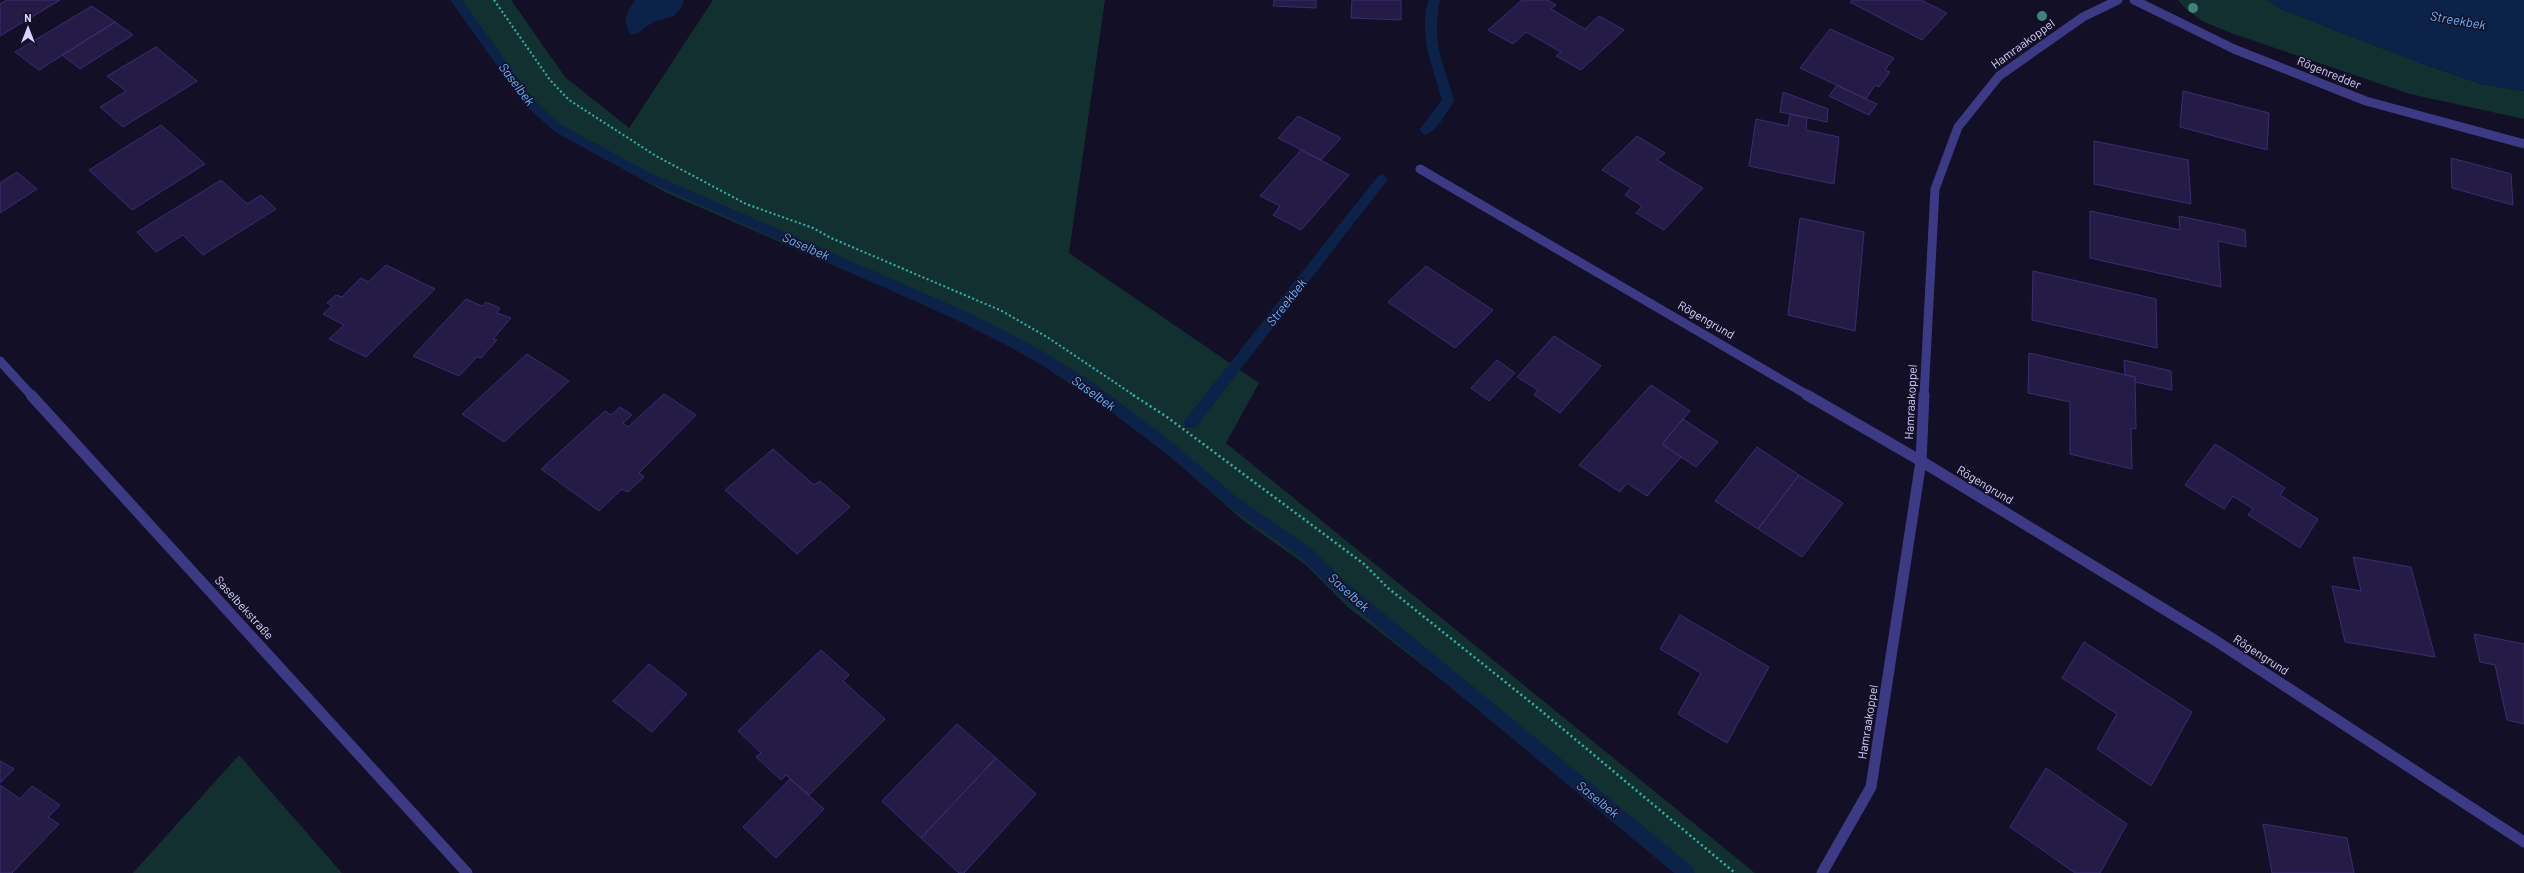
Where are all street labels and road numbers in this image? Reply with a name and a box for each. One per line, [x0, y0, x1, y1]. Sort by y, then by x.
street label: Hamraakoppel [1988, 15, 2057, 71]
street label: Rögenredder [2295, 53, 2364, 91]
street label: Rögengrund [1676, 297, 1737, 341]
street label: Hamraakoppel [1901, 364, 1919, 440]
street label: Rögengrund [1955, 462, 2016, 506]
street label: Saselbekstraße [213, 573, 277, 642]
street label: Rögengrund [2231, 631, 2292, 677]
street label: Hamraakoppel [1854, 684, 1880, 760]

